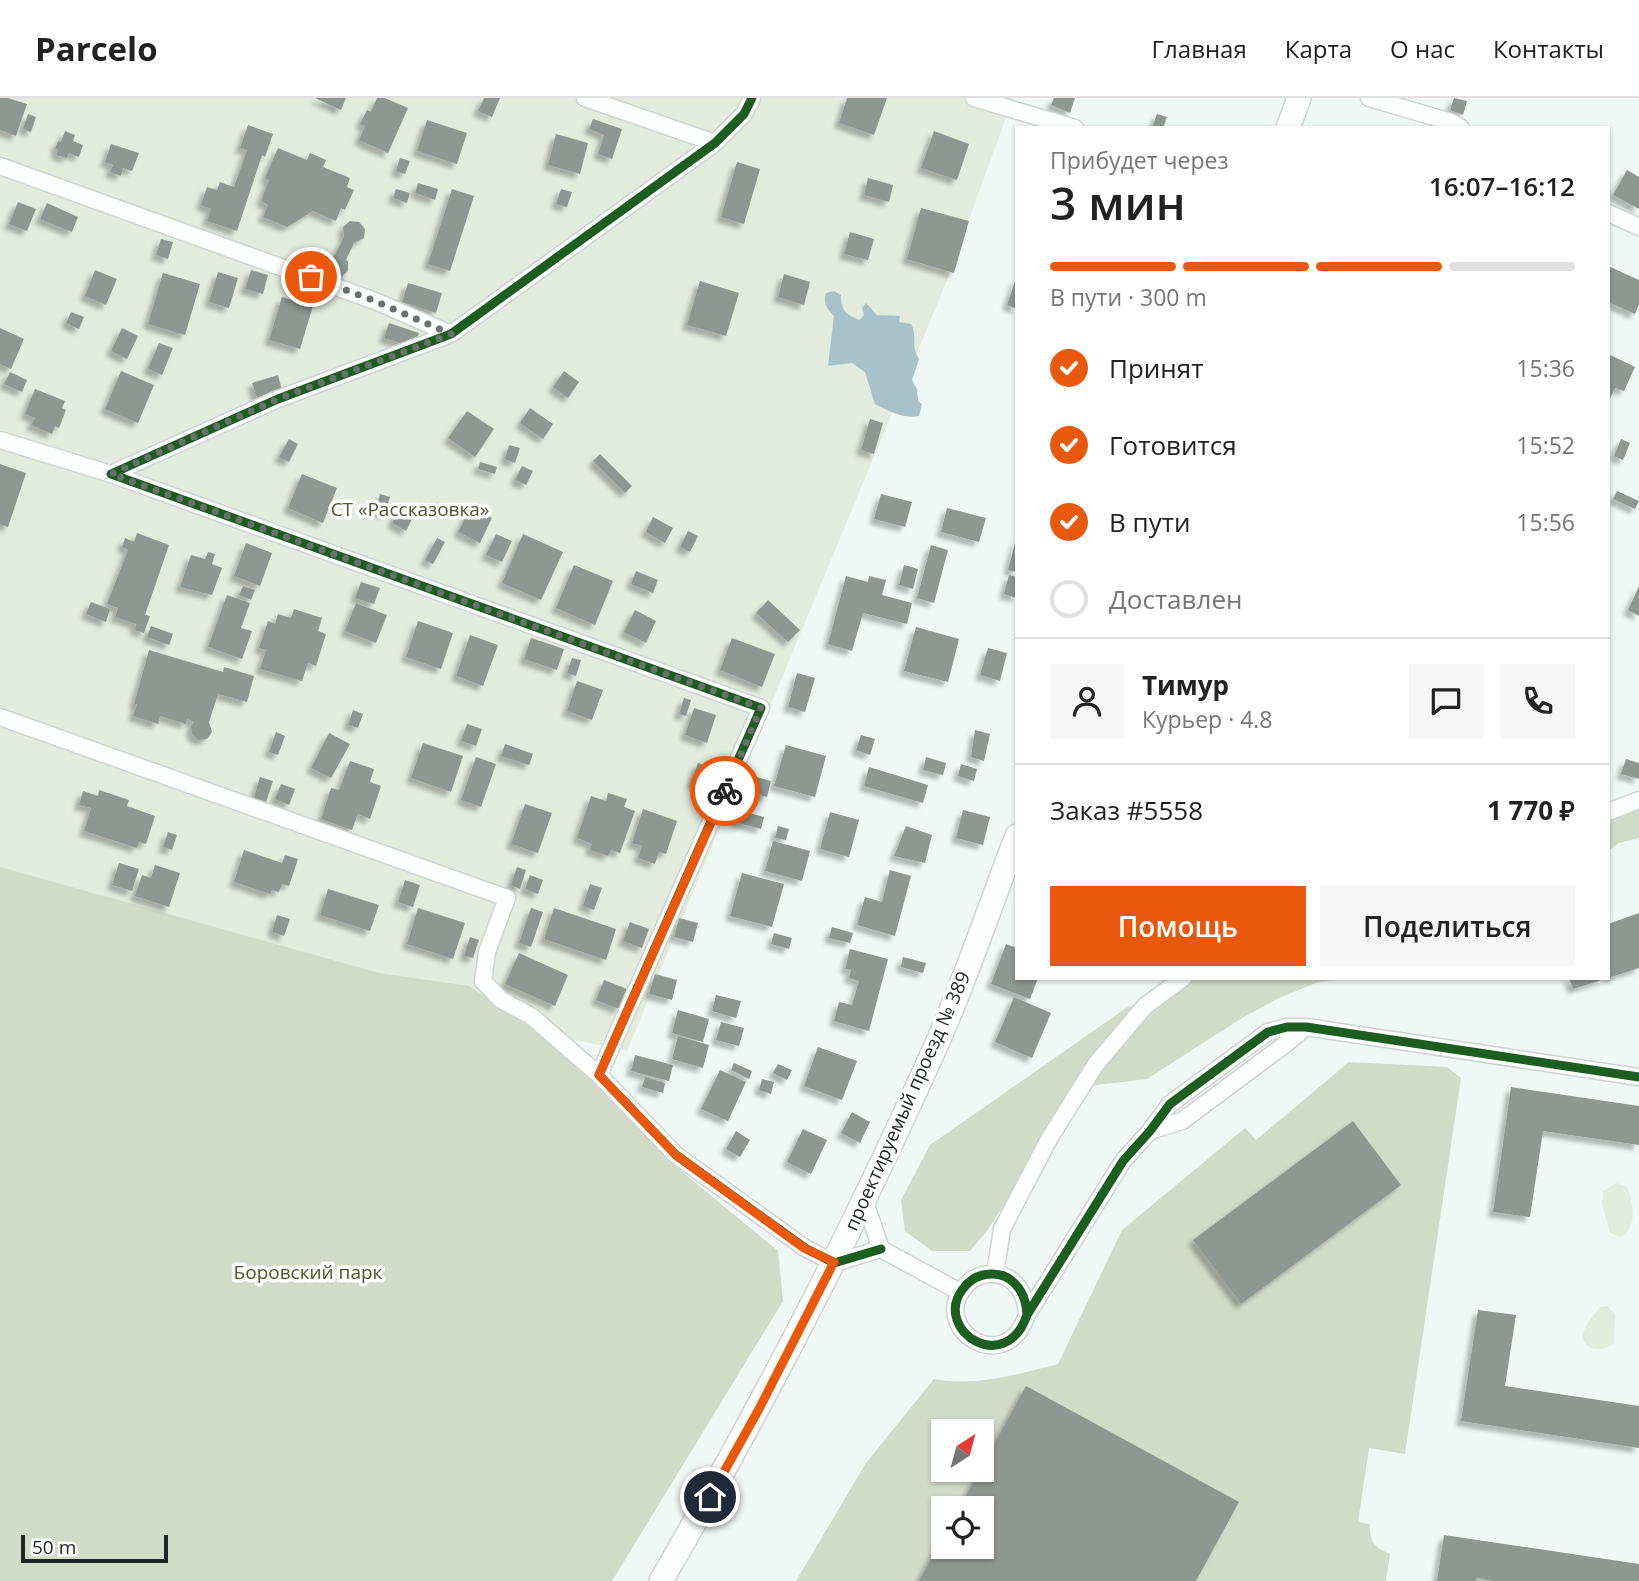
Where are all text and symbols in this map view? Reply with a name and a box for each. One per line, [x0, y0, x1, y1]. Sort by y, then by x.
text: Parcelo [35, 26, 158, 71]
text: Главная [1152, 32, 1247, 65]
text: Карта [1285, 32, 1352, 65]
text: О нас [1390, 32, 1455, 65]
text: Контакты [1493, 32, 1604, 65]
text: Прибудет через [1050, 144, 1229, 176]
text: 16:07–16:12 [1429, 168, 1575, 204]
text: 3 мин [1050, 171, 1186, 233]
pin [281, 247, 341, 307]
icon: bag [292, 258, 330, 296]
text: В пути · 300 m [1050, 281, 1207, 313]
icon: check [1050, 349, 1088, 387]
text: Принят [1109, 350, 1203, 386]
text: 15:36 [1516, 352, 1575, 384]
icon: check [1050, 426, 1088, 464]
text: Готовится [1109, 427, 1237, 463]
text: 15:52 [1516, 429, 1575, 461]
park label: СТ «Рассказовка» [331, 496, 489, 522]
icon: check [1050, 503, 1088, 541]
text: В пути [1109, 504, 1190, 540]
text: 15:56 [1516, 506, 1575, 538]
text: Доставлен [1109, 581, 1242, 617]
button: person [1050, 664, 1124, 738]
button: chat [1409, 664, 1483, 738]
button: phone [1501, 664, 1575, 738]
text: Тимур [1142, 667, 1229, 703]
text: Курьер · 4.8 [1142, 703, 1273, 735]
courier [690, 756, 760, 826]
icon: bike [706, 772, 744, 810]
text: Заказ #5558 [1050, 792, 1203, 828]
text: 1 770 ₽ [1487, 792, 1575, 828]
button: Помощь [1050, 886, 1306, 966]
button: Поделиться [1320, 886, 1575, 966]
street label: проектируемый проезд № 389 [838, 967, 976, 1235]
park label: Боровский парк [234, 1259, 383, 1285]
north arrow [931, 1419, 994, 1482]
map controls [931, 1419, 994, 1559]
pin [680, 1467, 740, 1527]
icon: home [691, 1478, 729, 1516]
button: locate [931, 1496, 994, 1559]
scale bar [21, 1532, 168, 1564]
text: 50 m [32, 1534, 76, 1560]

